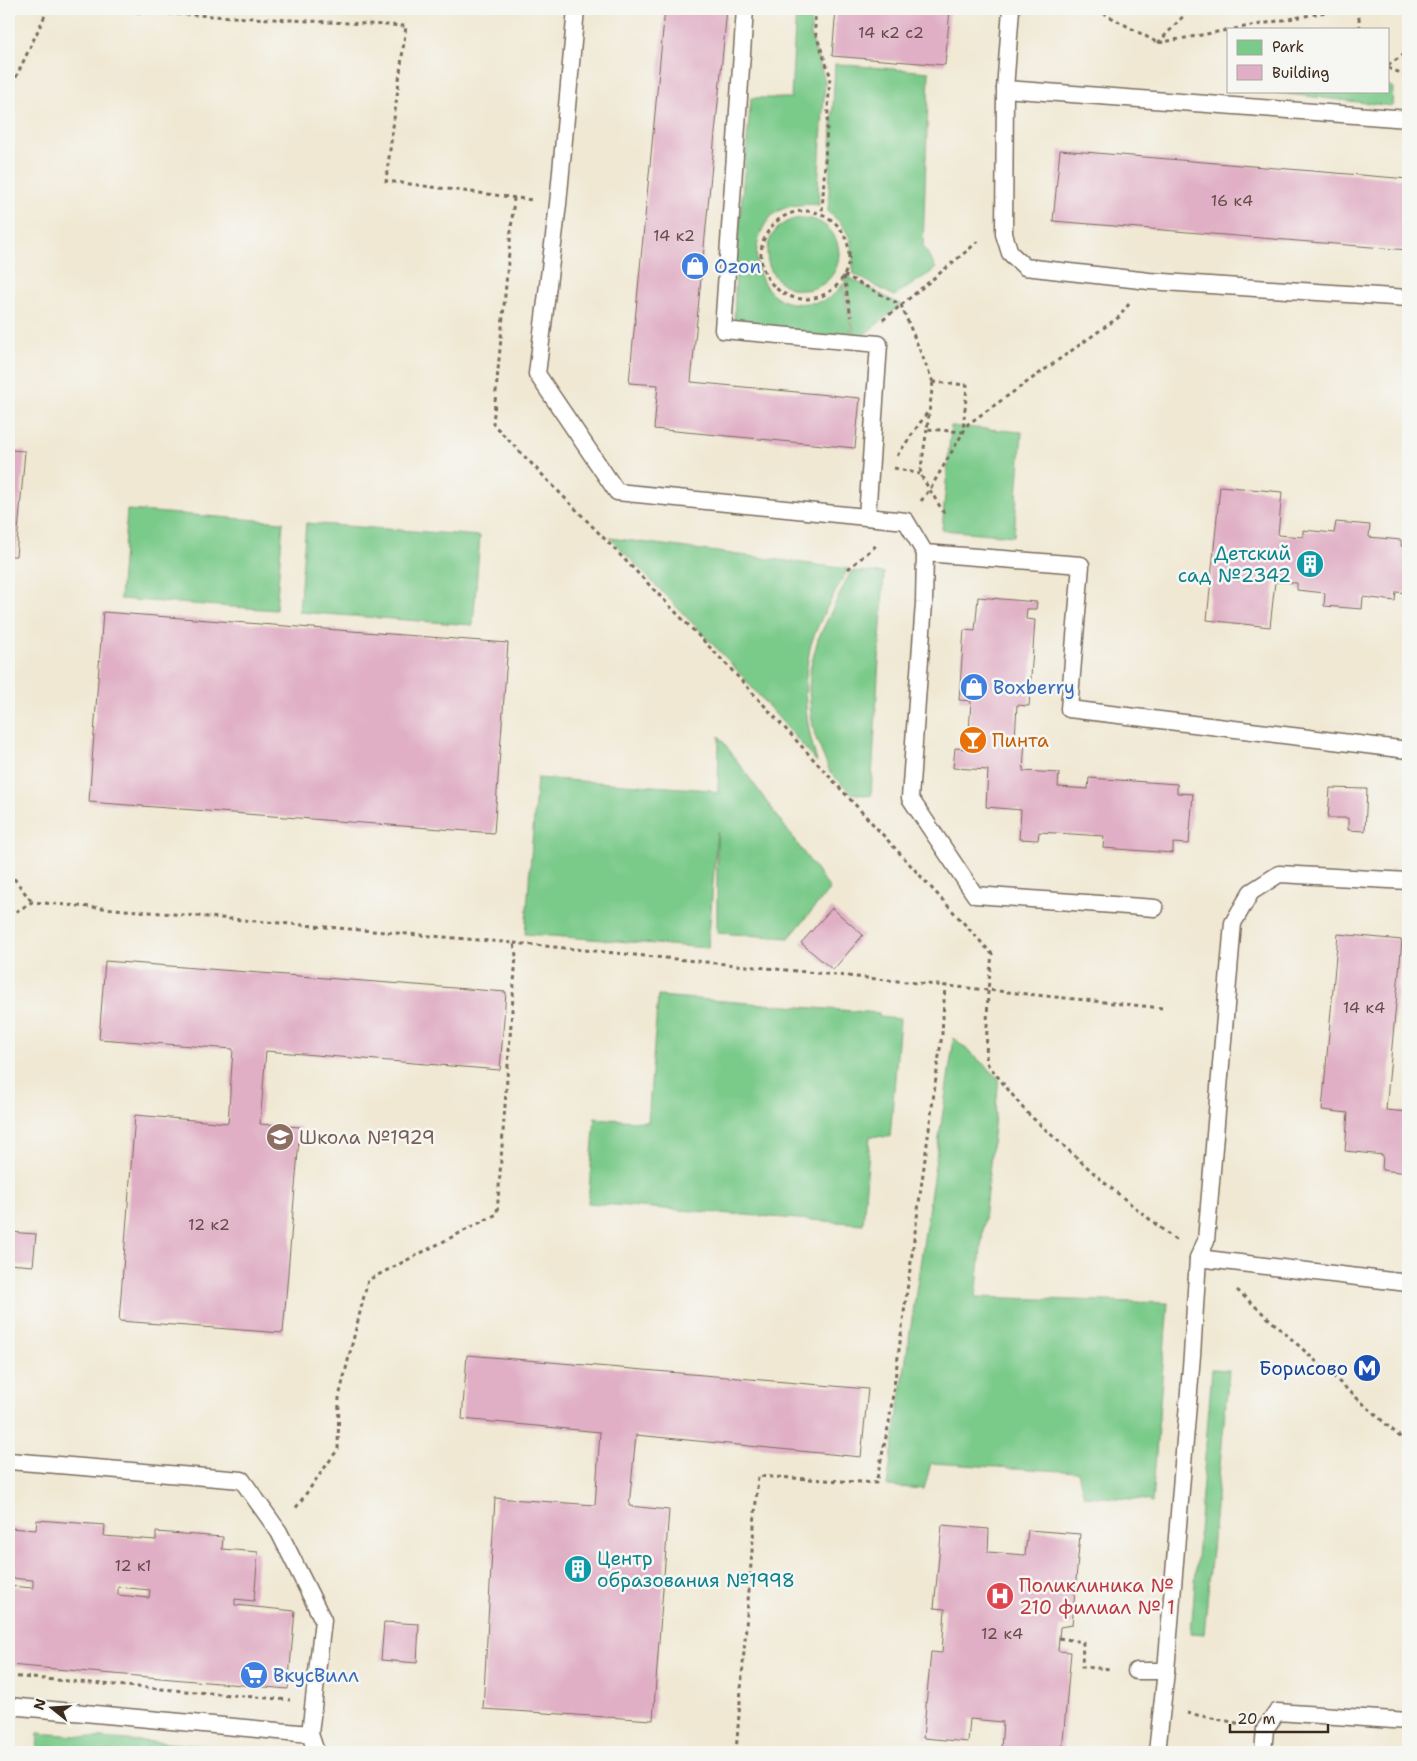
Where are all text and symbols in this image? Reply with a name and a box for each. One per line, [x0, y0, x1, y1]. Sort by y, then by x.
house number: 14 к2 с2 [858, 22, 924, 43]
legend [1227, 28, 1390, 92]
text: Park [1272, 37, 1304, 57]
text: Building [1272, 63, 1329, 83]
house number: 16 к4 [1211, 190, 1253, 211]
house number: 14 к2 [653, 225, 695, 246]
shop icon: Ozon [680, 251, 710, 281]
place label: Ozon [714, 254, 761, 279]
place label: Детский сад №2342 [1178, 541, 1291, 588]
building icon: Детский сад №2342 [1295, 549, 1325, 579]
shop icon: Boxberry [959, 672, 989, 702]
place label: Boxberry [993, 675, 1075, 700]
bar icon: Пинта [958, 725, 988, 755]
place label: Пинта [992, 728, 1049, 753]
house number: 14 к4 [1343, 997, 1385, 1018]
school or university icon: Школа №1929 [265, 1122, 295, 1152]
place label: Школа №1929 [299, 1125, 435, 1150]
house number: 12 к2 [188, 1214, 230, 1235]
metro station icon: Борисово [1352, 1353, 1382, 1383]
place label: Борисово [1259, 1356, 1348, 1381]
place label: Центр образования №1998 [597, 1546, 795, 1593]
building icon: Центр образования №1998 [563, 1554, 593, 1584]
house number: 12 к1 [115, 1555, 151, 1576]
place label: Поликлиника № 210 филиал № 1 [1019, 1573, 1175, 1620]
hospital icon: Поликлиника № 210 филиал № 1 [985, 1581, 1015, 1611]
house number: 12 к4 [981, 1623, 1023, 1644]
supermarket icon: ВкусВилл [239, 1660, 269, 1690]
place label: ВкусВилл [273, 1663, 359, 1688]
north arrow [28, 1684, 78, 1734]
text: N [29, 1696, 50, 1712]
scale bar [1230, 1701, 1327, 1733]
text: 20 m [1237, 1709, 1276, 1729]

